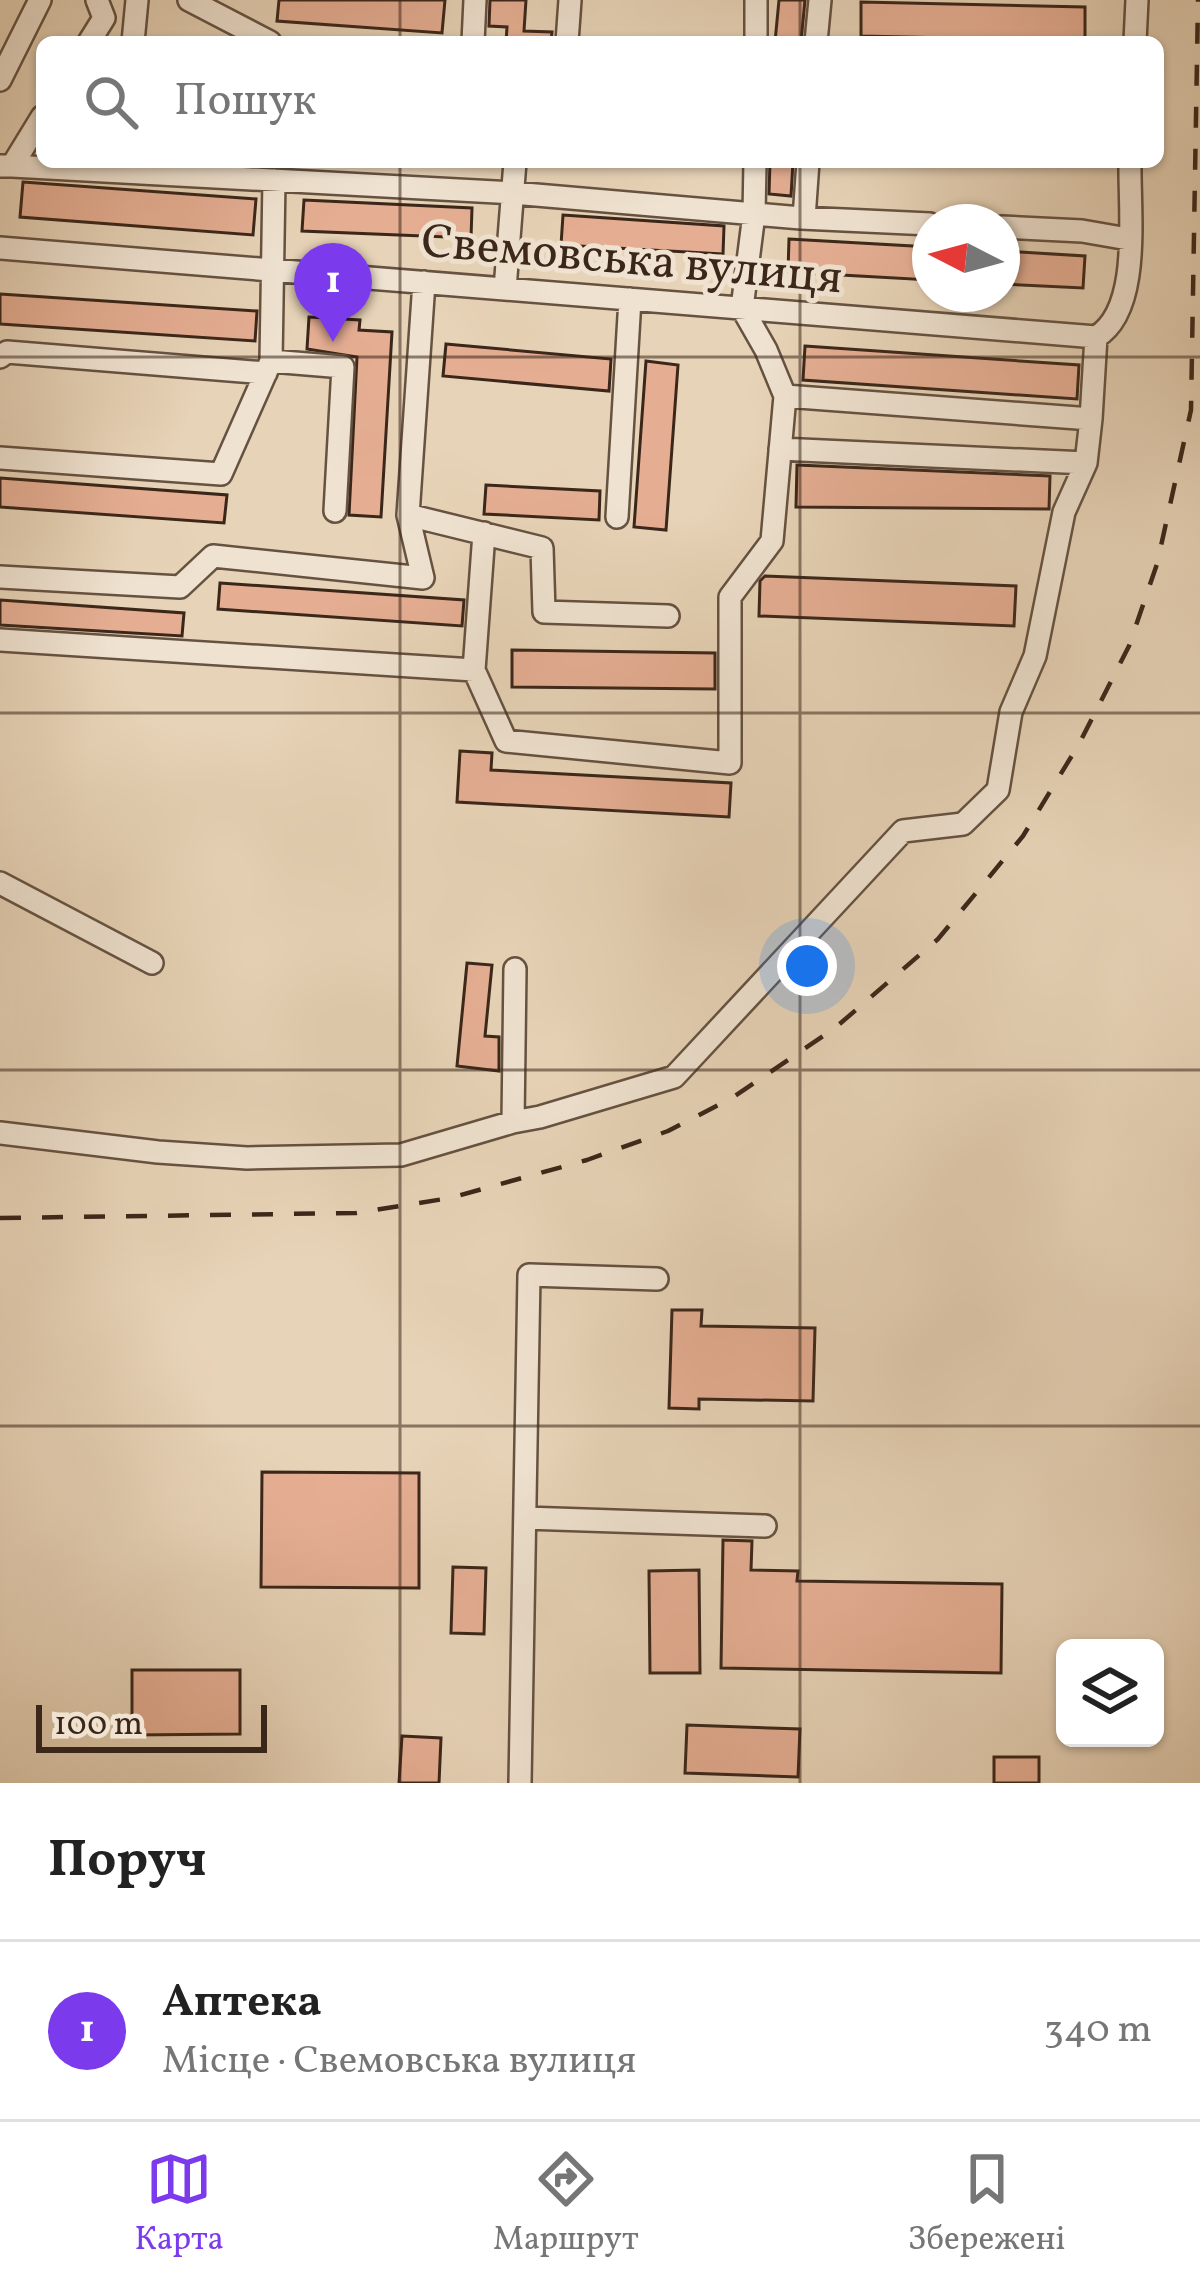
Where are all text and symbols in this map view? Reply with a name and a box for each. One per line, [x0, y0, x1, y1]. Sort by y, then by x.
search box [36, 36, 1164, 168]
icon: search [78, 69, 144, 135]
text: Пошук [174, 71, 317, 134]
north arrow [912, 204, 1020, 312]
street label: Свемовська вулиця [418, 210, 845, 313]
pin: 1 [294, 243, 372, 342]
your location [777, 936, 837, 996]
map controls [1056, 1639, 1164, 1747]
button: layers [1056, 1639, 1164, 1747]
scale bar [36, 1699, 267, 1752]
text: 100 m [54, 1703, 143, 1749]
text: Поруч [48, 1826, 206, 1897]
text: Аптека [162, 1972, 322, 2035]
text: 1 [79, 2004, 95, 2058]
text: 340 m [1044, 2004, 1152, 2058]
text: Місце · Свемовська вулиця [162, 2035, 636, 2089]
tab: Карта [134, 2146, 224, 2264]
tab: Маршрут [493, 2146, 639, 2264]
tab: Збережені [908, 2146, 1066, 2264]

